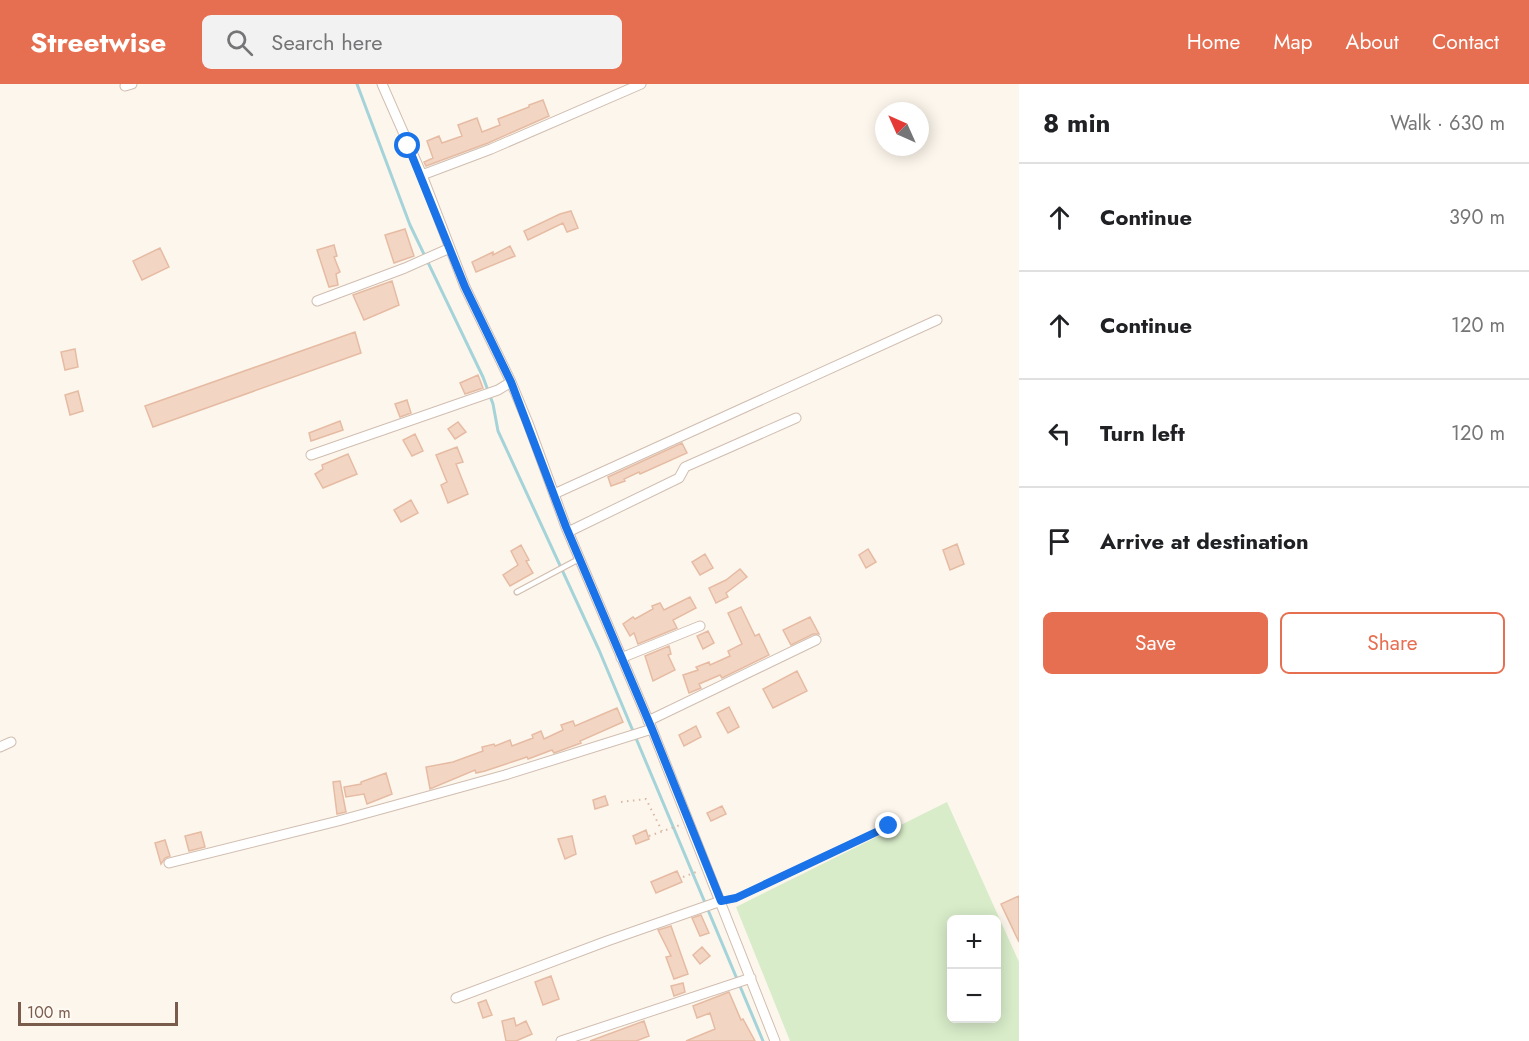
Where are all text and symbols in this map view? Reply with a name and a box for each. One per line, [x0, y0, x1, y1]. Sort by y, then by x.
search box [202, 15, 622, 69]
text: Streetwise [30, 22, 166, 63]
icon: search [223, 26, 256, 59]
text: Search here [271, 26, 383, 58]
text: Home [1187, 27, 1240, 57]
text: Map [1273, 27, 1313, 57]
text: About [1346, 27, 1399, 57]
text: Contact [1432, 27, 1499, 57]
north arrow [875, 102, 929, 156]
text: 8 min [1043, 104, 1111, 142]
text: Walk · 630 m [1390, 109, 1505, 138]
route start [394, 132, 420, 158]
icon: ahead [1043, 201, 1076, 234]
text: Continue [1100, 201, 1192, 233]
text: 390 m [1449, 203, 1505, 232]
icon: ahead [1043, 309, 1076, 342]
text: Continue [1100, 309, 1192, 341]
text: 120 m [1451, 311, 1505, 340]
icon: left [1043, 417, 1076, 450]
text: Turn left [1100, 417, 1185, 449]
text: 120 m [1451, 419, 1505, 448]
icon: arrive [1043, 525, 1076, 558]
text: Arrive at destination [1100, 525, 1309, 557]
button: Save [1043, 612, 1268, 674]
button: Share [1280, 612, 1505, 674]
route end [875, 812, 901, 838]
map controls [947, 915, 1001, 1023]
button: + [947, 915, 1001, 969]
button: − [947, 969, 1001, 1023]
scale bar [18, 999, 178, 1026]
text: 100 m [27, 1001, 71, 1024]

